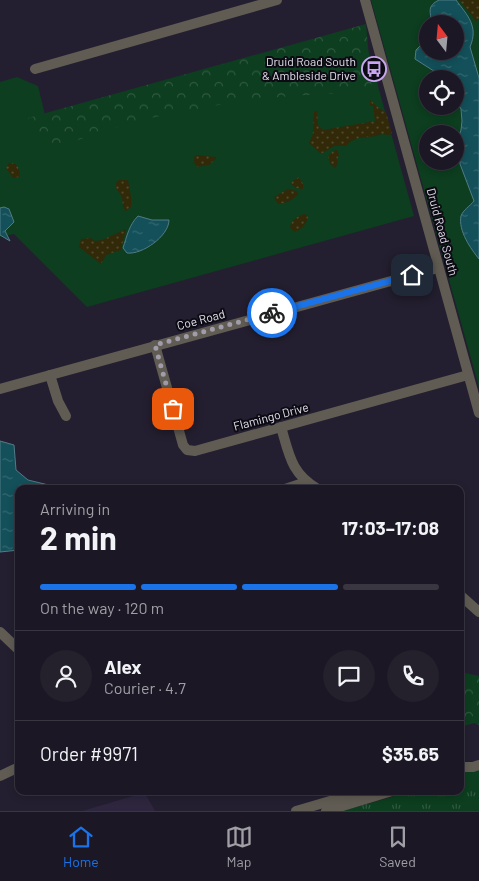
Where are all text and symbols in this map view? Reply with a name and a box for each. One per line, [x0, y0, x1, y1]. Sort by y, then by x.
north arrow [419, 15, 464, 60]
map controls [419, 15, 464, 170]
place label: Druid Road South & Ambleside Drive [262, 54, 356, 82]
bus stop icon: Druid Road South & Ambleside Drive [361, 56, 387, 82]
button: locate [419, 70, 464, 115]
button: layers [419, 125, 464, 170]
street label: Druid Road South [425, 186, 461, 277]
pin [391, 254, 433, 296]
icon: home [398, 261, 426, 289]
courier [247, 288, 297, 338]
icon: bike [258, 299, 286, 327]
street label: Coe Road [175, 306, 226, 332]
pin [152, 388, 194, 430]
icon: bag [159, 395, 187, 423]
street label: Flamingo Drive [232, 399, 310, 433]
text: Arriving in [40, 499, 110, 518]
text: 17:03–17:08 [342, 516, 439, 539]
text: 2 min [40, 518, 117, 556]
text: On the way · 120 m [40, 598, 164, 617]
button: person [40, 650, 92, 702]
button: chat [323, 650, 375, 702]
button: phone [387, 650, 439, 702]
text: Alex [104, 655, 142, 678]
text: Courier · 4.7 [104, 678, 186, 697]
text: Order #9971 [40, 742, 138, 765]
text: $35.65 [382, 742, 439, 765]
tab: Home [63, 823, 99, 870]
tab: Map [225, 823, 253, 870]
tab: Saved [379, 823, 416, 870]

